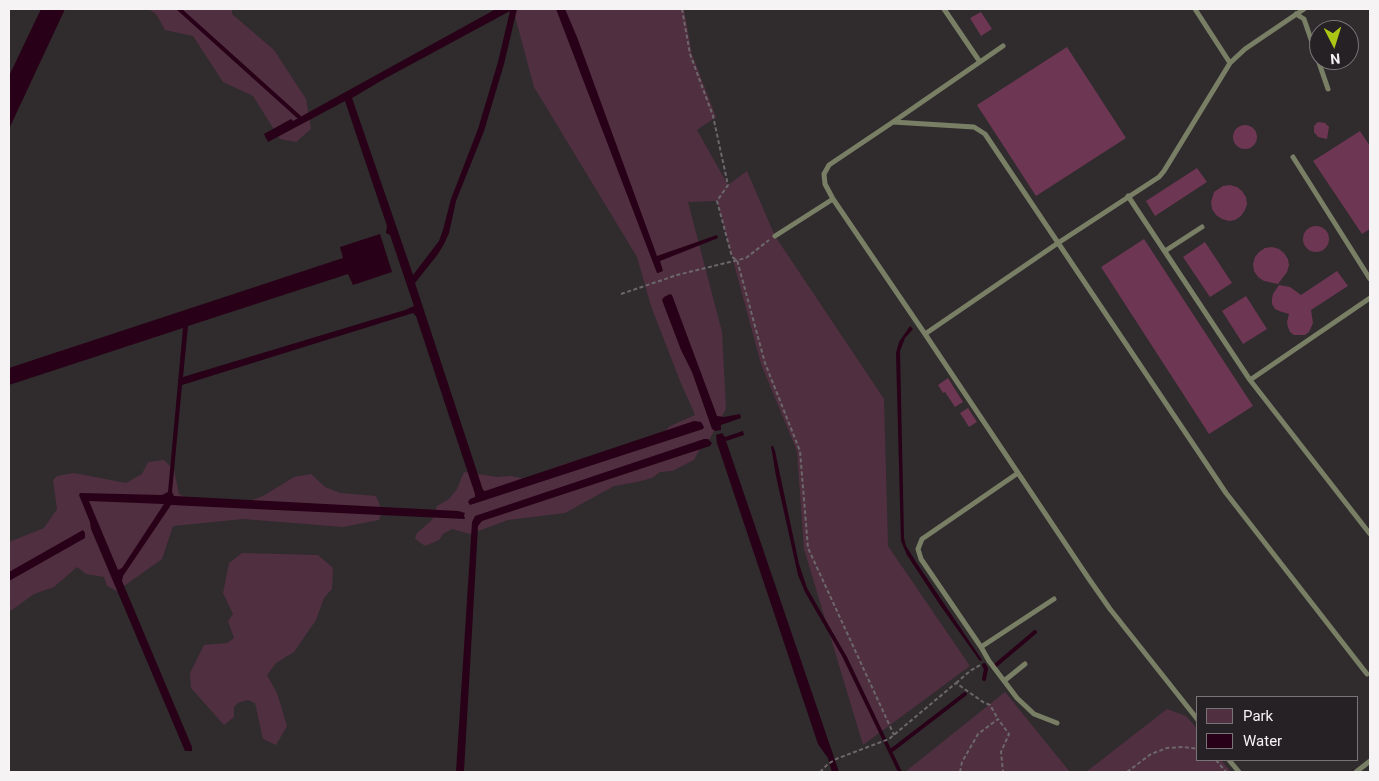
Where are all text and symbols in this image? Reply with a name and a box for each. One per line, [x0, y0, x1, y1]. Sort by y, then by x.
north arrow [1309, 20, 1359, 70]
text: N [1330, 51, 1341, 67]
legend [1196, 696, 1359, 761]
text: Park [1243, 707, 1273, 725]
text: Water [1243, 732, 1282, 750]

